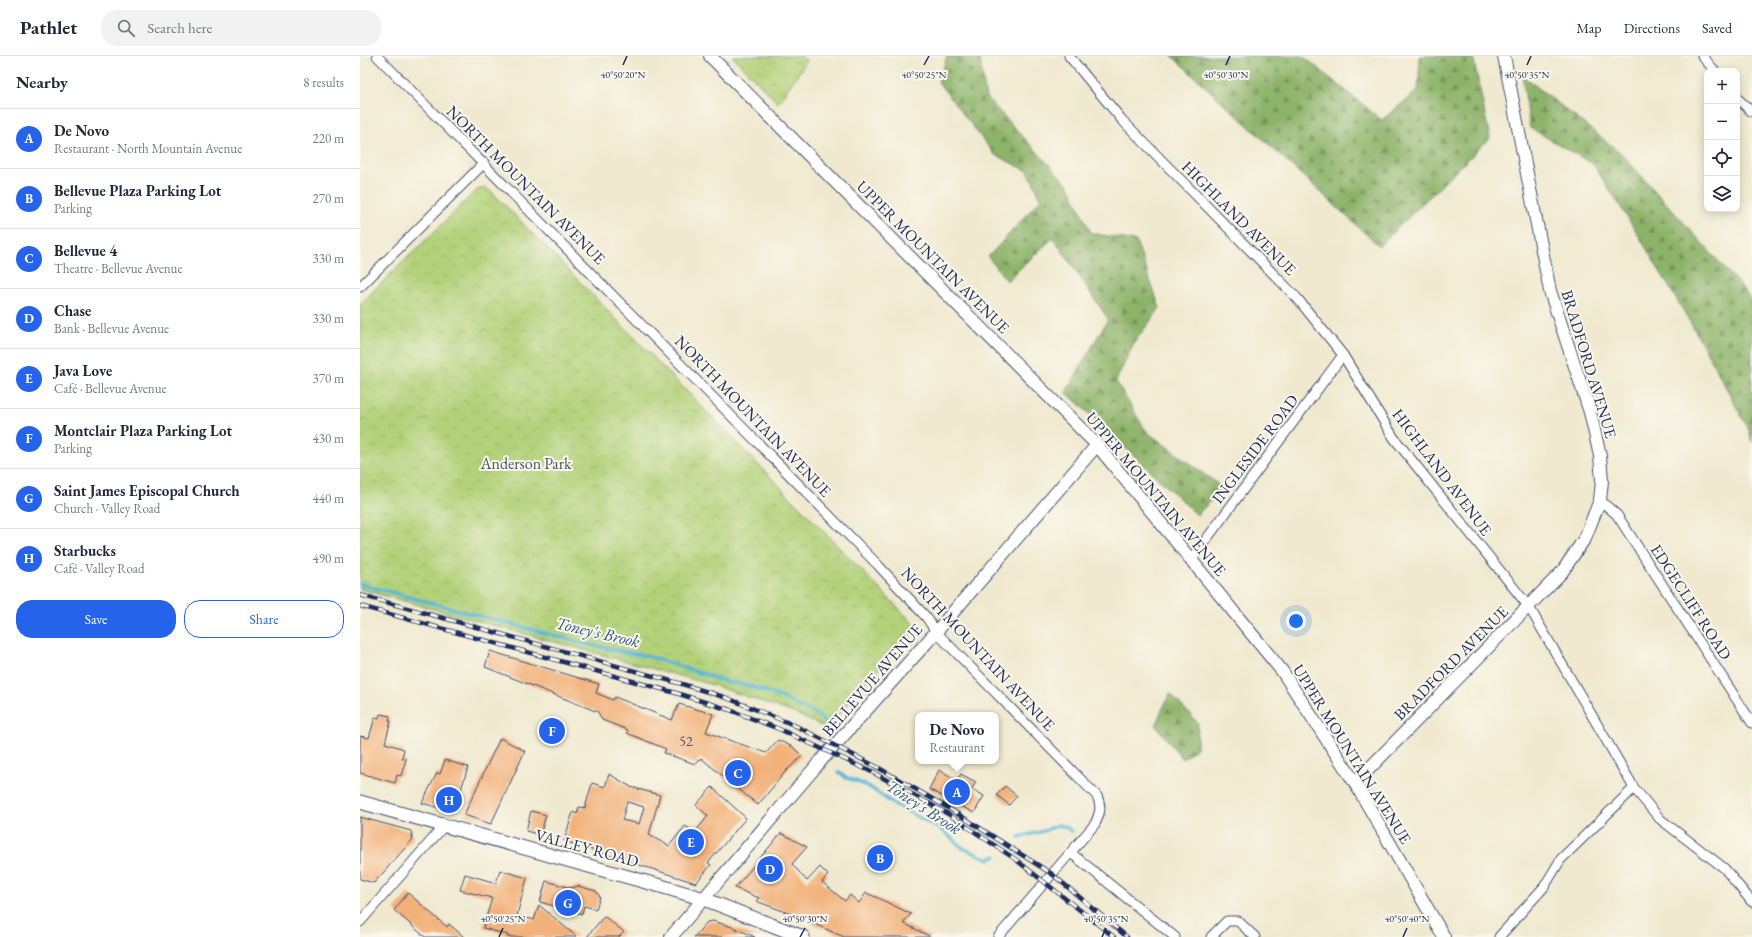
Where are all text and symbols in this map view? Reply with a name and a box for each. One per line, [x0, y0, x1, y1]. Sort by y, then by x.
search box [101, 10, 381, 46]
text: Pathlet [20, 15, 77, 40]
icon: search [115, 17, 137, 39]
text: Search here [147, 18, 212, 37]
text: Map [1576, 19, 1602, 37]
text: Directions [1624, 19, 1680, 37]
text: Saved [1702, 19, 1732, 37]
text: 40°50'20"N [601, 68, 646, 81]
text: 40°50'25"N [902, 68, 947, 81]
text: 40°50'30"N [1204, 68, 1249, 81]
text: 40°50'35"N [1505, 68, 1550, 81]
map controls [1704, 68, 1740, 212]
button: + [1704, 68, 1740, 104]
text: Nearby [16, 71, 68, 93]
text: 8 results [303, 74, 344, 91]
street label: NORTH MOUNTAIN AVENUE [442, 101, 610, 269]
button: − [1704, 104, 1740, 140]
text: De Novo [54, 121, 109, 140]
text: A [24, 130, 34, 147]
text: 220 m [313, 130, 344, 147]
text: Restaurant · North Mountain Avenue [54, 140, 242, 157]
button: locate [1704, 140, 1740, 176]
street label: HIGHLAND AVENUE [1177, 156, 1301, 280]
street label: UPPER MOUNTAIN AVENUE [852, 176, 1014, 338]
button: layers [1704, 176, 1740, 212]
text: Bellevue Plaza Parking Lot [54, 181, 221, 200]
text: B [25, 190, 33, 207]
text: 270 m [313, 190, 344, 207]
text: Parking [54, 200, 92, 217]
text: Bellevue 4 [54, 241, 117, 260]
text: C [24, 250, 34, 267]
text: 330 m [313, 250, 344, 267]
text: Theatre · Bellevue Avenue [54, 260, 183, 277]
street label: BRADFORD AVENUE [1556, 287, 1622, 441]
text: Chase [54, 301, 91, 320]
text: D [24, 310, 34, 327]
text: 330 m [313, 310, 344, 327]
text: Bank · Bellevue Avenue [54, 320, 169, 337]
street label: NORTH MOUNTAIN AVENUE [670, 331, 836, 501]
text: Java Love [54, 361, 112, 380]
text: E [25, 370, 33, 387]
text: 370 m [313, 370, 344, 387]
text: Café · Bellevue Avenue [54, 380, 167, 397]
street label: INGLESIDE ROAD [1207, 390, 1303, 508]
street label: HIGHLAND AVENUE [1387, 404, 1497, 540]
street label: UPPER MOUNTAIN AVENUE [1081, 408, 1231, 580]
text: Montclair Plaza Parking Lot [54, 421, 232, 440]
text: F [25, 430, 33, 447]
text: 430 m [313, 430, 344, 447]
text: Parking [54, 440, 92, 457]
park label: Anderson Park [479, 453, 572, 474]
text: Saint James Episcopal Church [54, 481, 240, 500]
text: G [24, 490, 34, 507]
text: 440 m [313, 490, 344, 507]
text: Church · Valley Road [54, 500, 160, 517]
street label: EDGECLIFF ROAD [1646, 540, 1736, 664]
text: Starbucks [54, 541, 116, 560]
text: H [24, 550, 34, 567]
text: 490 m [313, 550, 344, 567]
text: Café · Valley Road [54, 560, 145, 577]
street label: NORTH MOUNTAIN AVENUE [896, 563, 1060, 735]
button: Save [16, 600, 176, 638]
button: Share [184, 600, 344, 638]
street label: BRADFORD AVENUE [1389, 601, 1513, 725]
your location [1286, 611, 1306, 631]
water label: Toney's Brook [554, 612, 642, 652]
street label: BELLEVUE AVENUE [817, 619, 927, 741]
street label: UPPER MOUNTAIN AVENUE [1288, 660, 1416, 848]
popup [915, 712, 999, 764]
pin: F [539, 716, 565, 746]
text: De Novo [929, 720, 984, 739]
house number: 52 [679, 732, 693, 750]
text: Restaurant [929, 739, 985, 756]
pin: C [725, 758, 751, 788]
water label: Toney's Brook [882, 774, 966, 840]
pin: A [944, 777, 970, 807]
pin: H [436, 785, 462, 815]
street label: VALLEY ROAD [533, 824, 641, 872]
pin: E [678, 827, 704, 857]
pin: B [867, 843, 893, 873]
pin: D [757, 854, 783, 884]
pin: G [555, 888, 581, 918]
text: 40°50'25"N [481, 912, 526, 925]
text: 40°50'30"N [783, 912, 828, 925]
text: 40°50'35"N [1084, 912, 1129, 925]
text: 40°50'40"N [1385, 912, 1430, 925]

